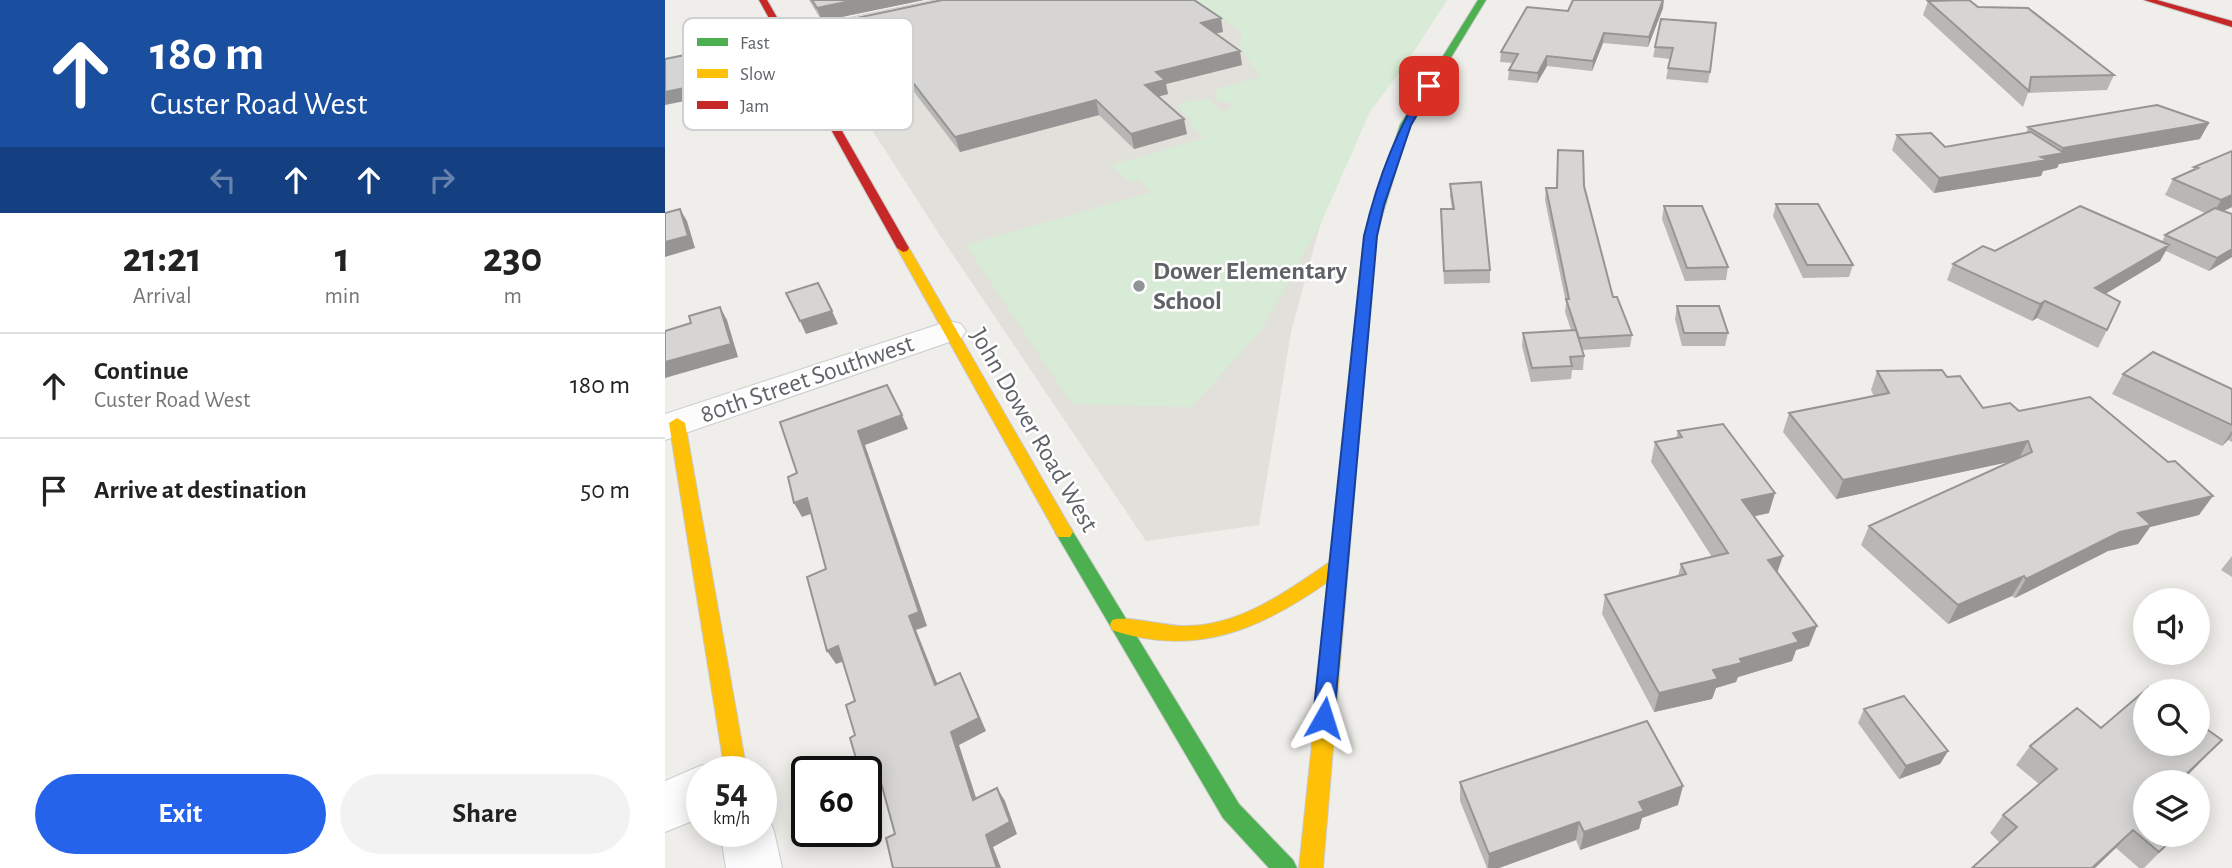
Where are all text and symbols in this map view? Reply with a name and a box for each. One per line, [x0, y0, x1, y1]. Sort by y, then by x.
legend [683, 18, 913, 130]
icon: ahead [35, 28, 126, 119]
text: 180 m [150, 30, 264, 79]
text: Fast [740, 34, 770, 53]
pin [1399, 56, 1459, 116]
text: Slow [740, 65, 776, 84]
icon: arrive [1410, 67, 1448, 105]
text: Custer Road West [150, 88, 367, 120]
text: Jam [740, 97, 769, 116]
icon: left [204, 161, 242, 199]
icon: ahead [277, 161, 315, 199]
icon: ahead [350, 161, 388, 199]
icon: right [423, 161, 461, 199]
text: 21:21 [122, 237, 202, 279]
text: 1 [335, 237, 350, 279]
text: 230 [483, 237, 543, 279]
place label: Dower Elementary School [1153, 258, 1347, 314]
marker: Dower Elementary School [1131, 278, 1147, 294]
text: Arrival [133, 285, 192, 308]
text: min [324, 285, 360, 308]
text: m [503, 285, 522, 308]
street label: John Dower Road West [965, 324, 1103, 536]
street label: 80th Street Southwest [697, 330, 917, 428]
text: Continue [94, 358, 189, 384]
icon: ahead [35, 367, 73, 405]
text: 180 m [570, 372, 630, 398]
text: Custer Road West [94, 389, 250, 412]
icon: arrive [35, 472, 73, 510]
text: Arrive at destination [94, 477, 307, 503]
text: 50 m [580, 477, 630, 503]
map controls [2133, 588, 2210, 847]
button: sound [2133, 588, 2210, 665]
button: search [2133, 679, 2210, 756]
position arrow [1287, 681, 1361, 755]
speed limit sign: 60 [791, 756, 882, 847]
button: layers [2133, 770, 2210, 847]
button: Exit [35, 774, 326, 854]
button: Share [340, 774, 630, 854]
text: 54 [715, 775, 748, 810]
text: km/h [713, 810, 750, 828]

